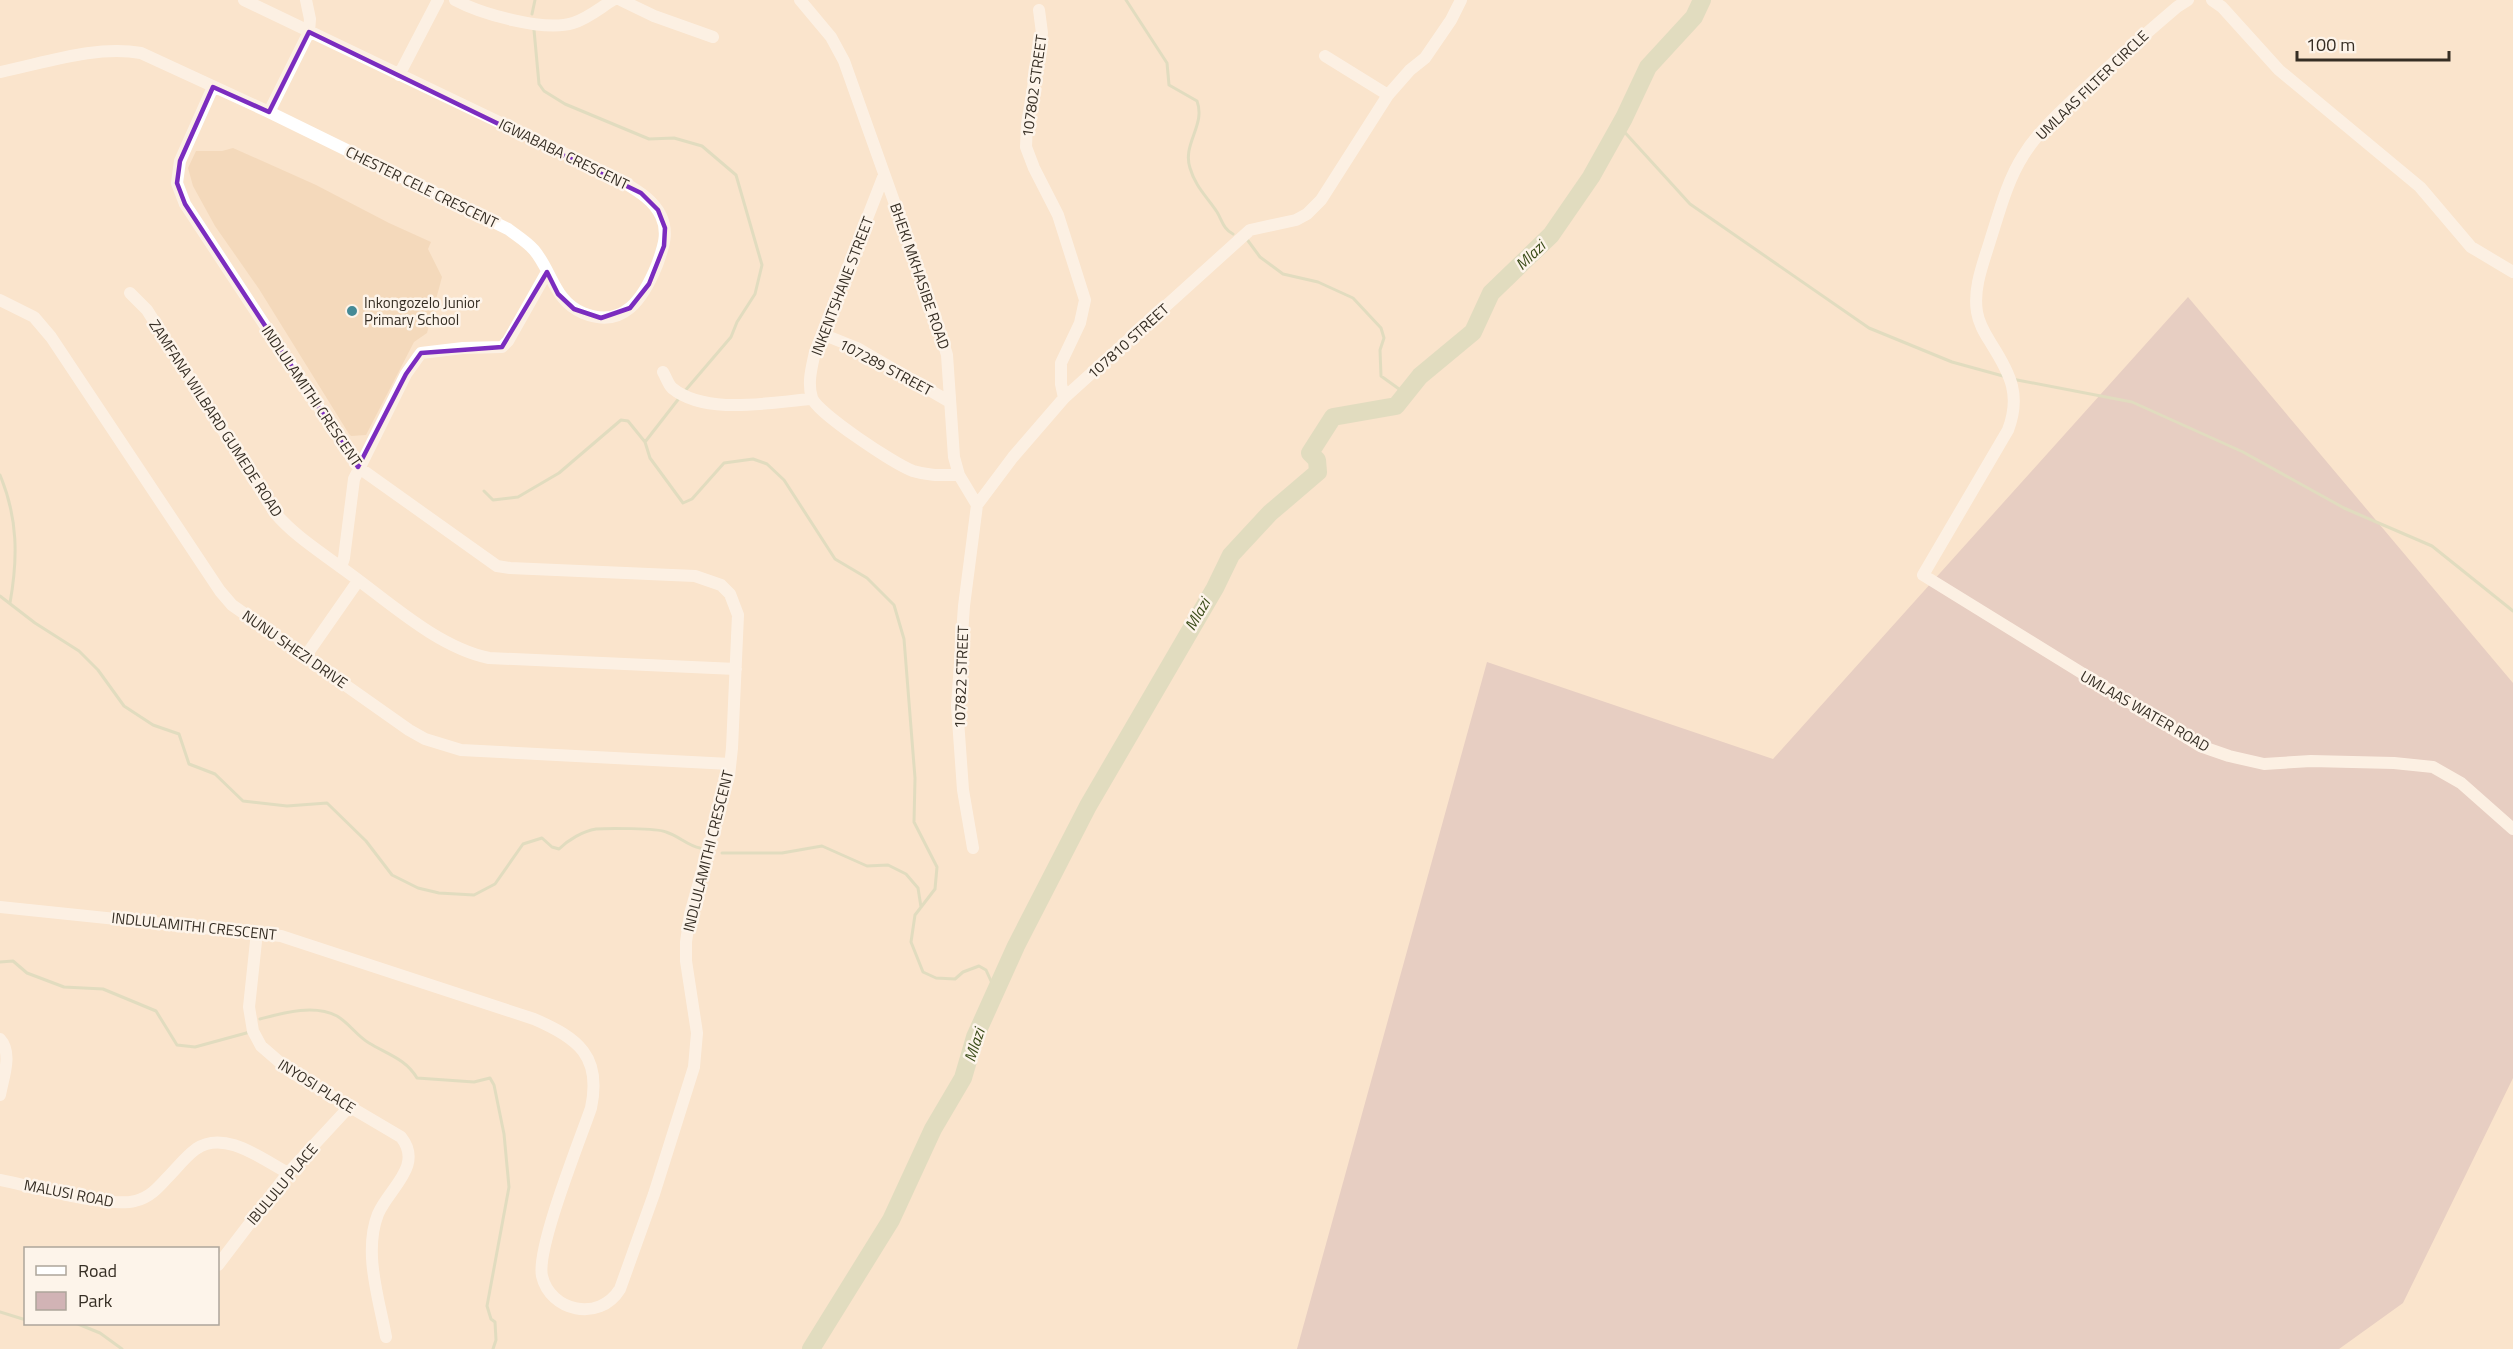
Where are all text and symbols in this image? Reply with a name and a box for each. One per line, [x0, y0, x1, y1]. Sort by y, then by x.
scale bar [2297, 24, 2448, 62]
street label: UMLAAS FILTER CIRCLE [2030, 25, 2154, 145]
text: 100 m [2306, 31, 2355, 58]
street label: 107802 STREET [1015, 33, 1053, 139]
street label: IGWABABA CRESCENT [495, 112, 633, 196]
street label: CHESTER CELE CRESCENT [342, 140, 502, 234]
street label: BHEKI MKHASIBE ROAD [884, 200, 956, 352]
street label: INKENTSHANE STREET [805, 213, 879, 359]
water label: Mlazi [1509, 233, 1552, 275]
place label: Inkongozelo Junior Primary School [364, 291, 480, 331]
street label: 107810 STREET [1082, 298, 1174, 384]
marker: Inkongozelo Junior Primary School [345, 304, 359, 318]
street label: ZAMFANA WILBARD GUMEDE ROAD [143, 315, 289, 521]
street label: INDLULAMITHI CRESCENT [256, 321, 368, 471]
street label: 107289 STREET [835, 333, 937, 401]
water label: Mlazi [1178, 592, 1217, 635]
street label: NUNU SHEZI DRIVE [238, 604, 352, 694]
street label: 107822 STREET [948, 625, 974, 729]
street label: UMLAAS WATER ROAD [2076, 665, 2214, 757]
street label: INDLULAMITHI CRESCENT [677, 768, 739, 934]
street label: INDLULAMITHI CRESCENT [110, 906, 278, 946]
water label: Mlazi [957, 1024, 991, 1065]
street label: INYOSI PLACE [274, 1053, 360, 1119]
street label: IBULULU PLACE [241, 1138, 323, 1230]
street label: MALUSI ROAD [22, 1173, 116, 1213]
legend [24, 1247, 219, 1325]
text: Road [78, 1257, 117, 1284]
text: Park [78, 1287, 113, 1314]

